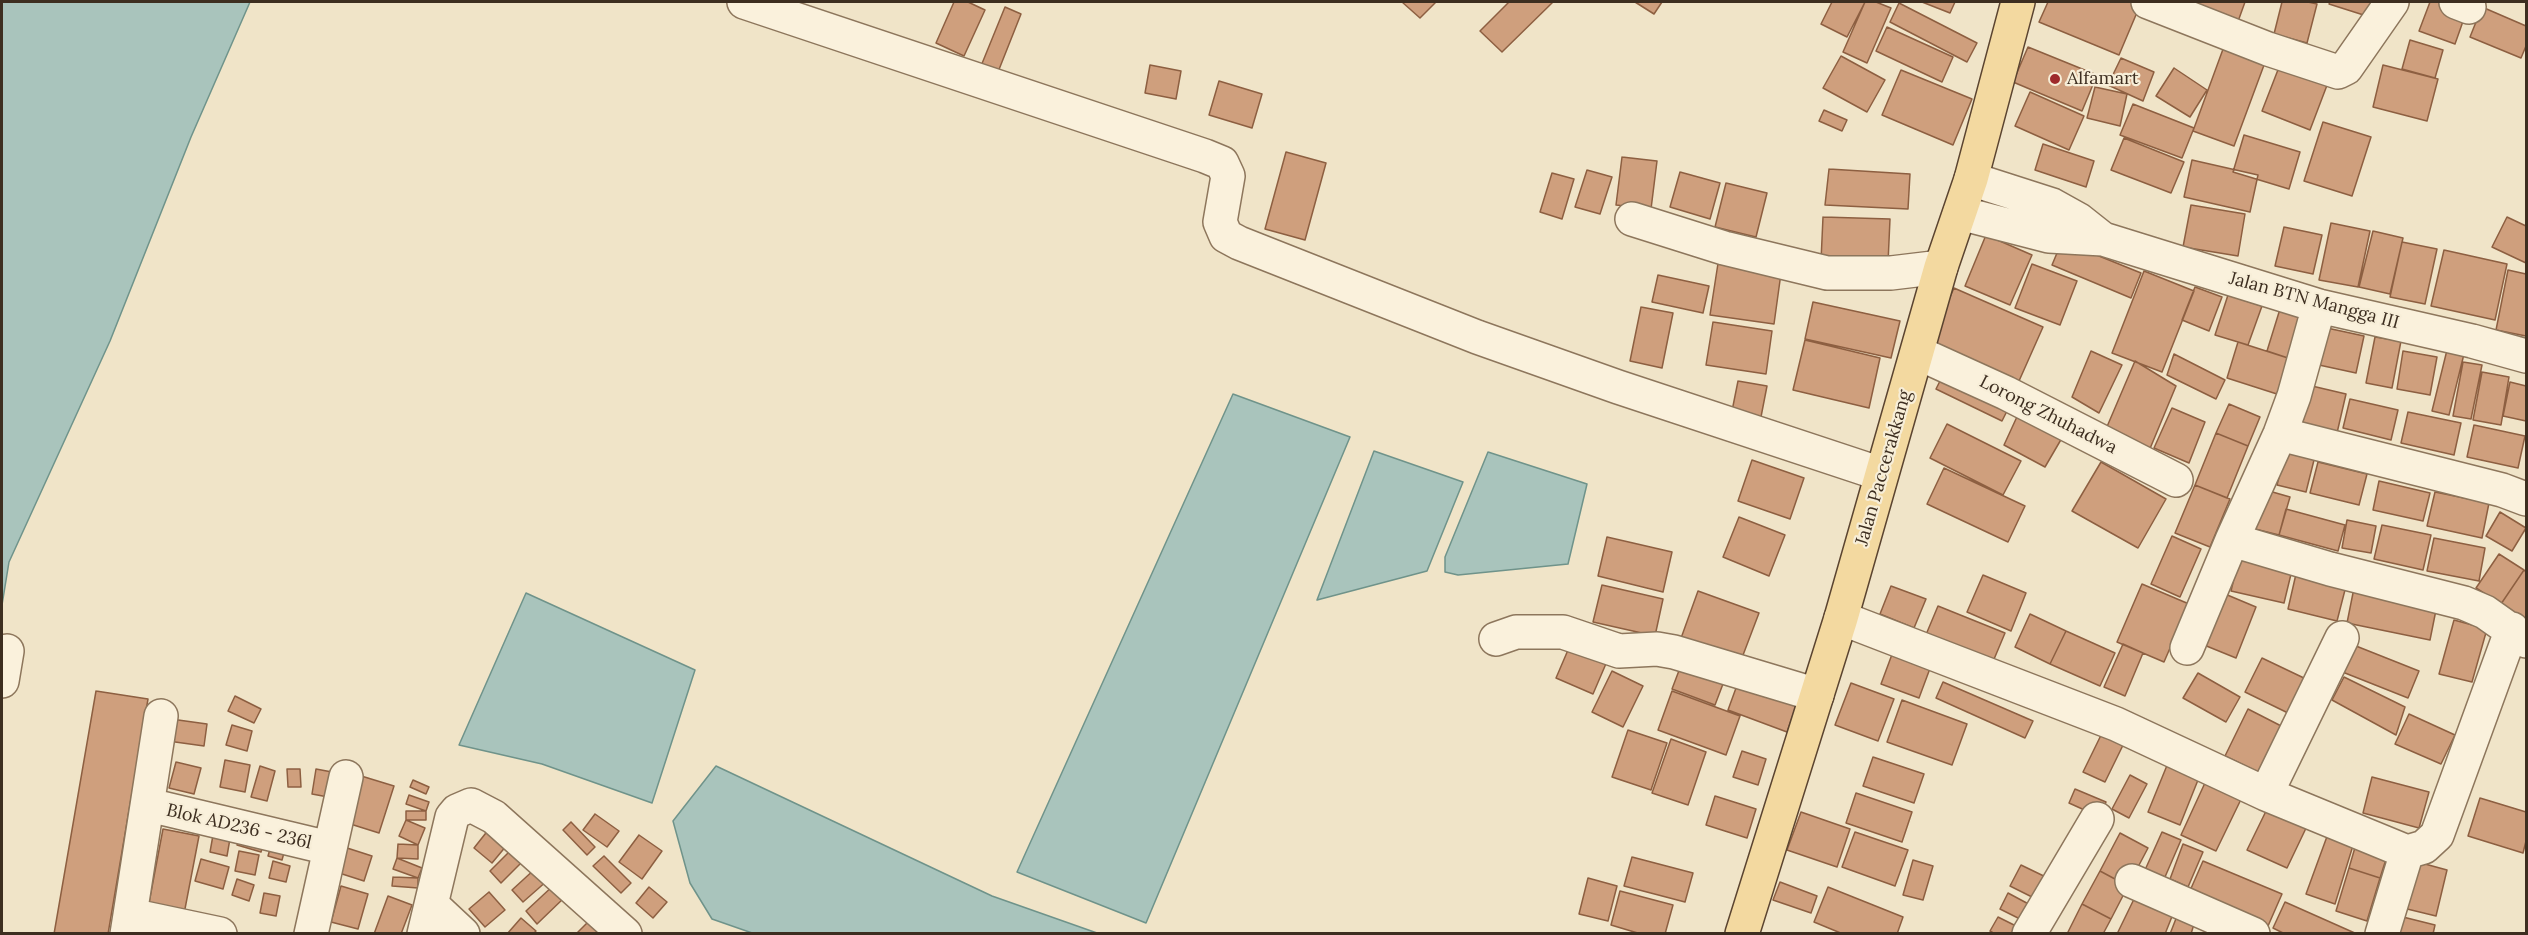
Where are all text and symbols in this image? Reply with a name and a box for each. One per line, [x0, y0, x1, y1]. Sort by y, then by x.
place label: Alfamart [2067, 68, 2139, 90]
marker: Alfamart [2048, 72, 2062, 86]
street label: Jalan BTN Mangga III [2227, 268, 2401, 334]
street label: Lorong Zhuhadwa [1976, 371, 2120, 459]
street label: Jalan Paccerakkang [1851, 388, 1917, 548]
street label: Blok AD236 - 236l [164, 800, 314, 854]

